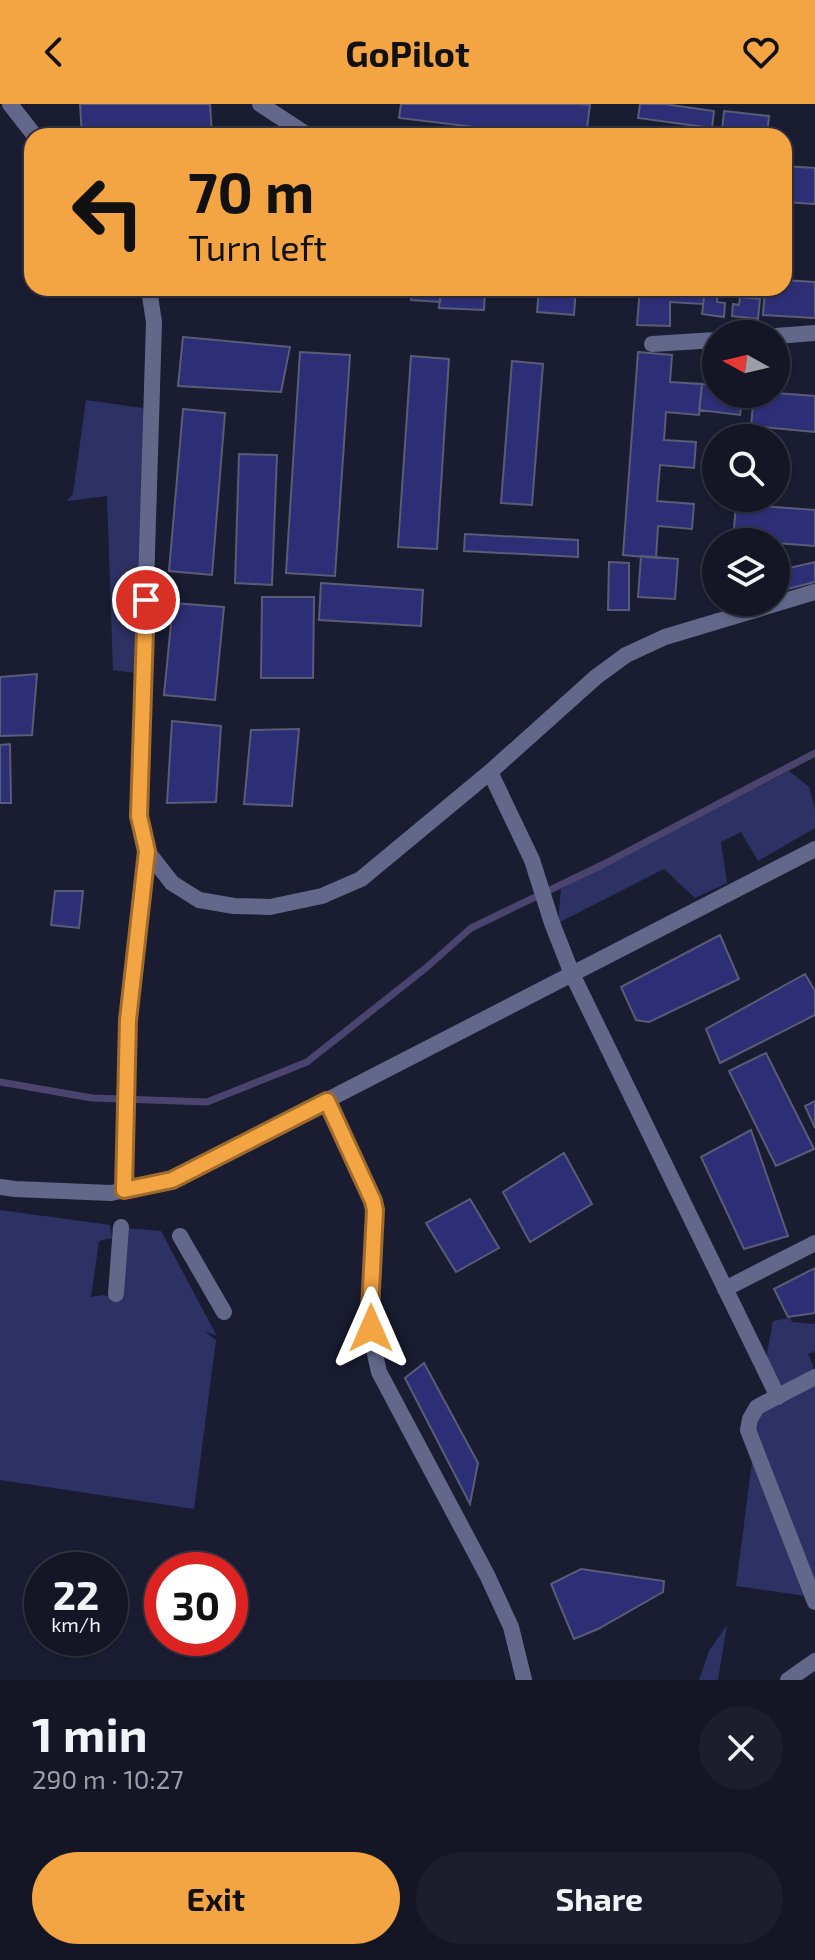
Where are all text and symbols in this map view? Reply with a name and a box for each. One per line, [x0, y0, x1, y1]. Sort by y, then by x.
icon: back [32, 30, 76, 74]
icon: heart [739, 30, 783, 74]
text: GoPilot [345, 31, 470, 74]
text: 70 m [188, 157, 314, 224]
icon: left [56, 160, 160, 264]
text: Turn left [188, 225, 327, 268]
north arrow [702, 320, 790, 408]
map controls [702, 320, 790, 616]
button: search [702, 424, 790, 512]
button: layers [702, 528, 790, 616]
pin [112, 566, 180, 634]
icon: arrive [124, 578, 168, 622]
position arrow [329, 1286, 413, 1370]
speed limit sign: 30 [144, 1552, 248, 1656]
text: 22 [53, 1570, 99, 1618]
text: km/h [51, 1612, 101, 1636]
text: 1 min [32, 1704, 148, 1762]
button: close [699, 1706, 783, 1790]
text: 290 m · 10:27 [32, 1763, 184, 1794]
button: Exit [32, 1852, 400, 1944]
button: Share [416, 1852, 783, 1944]

